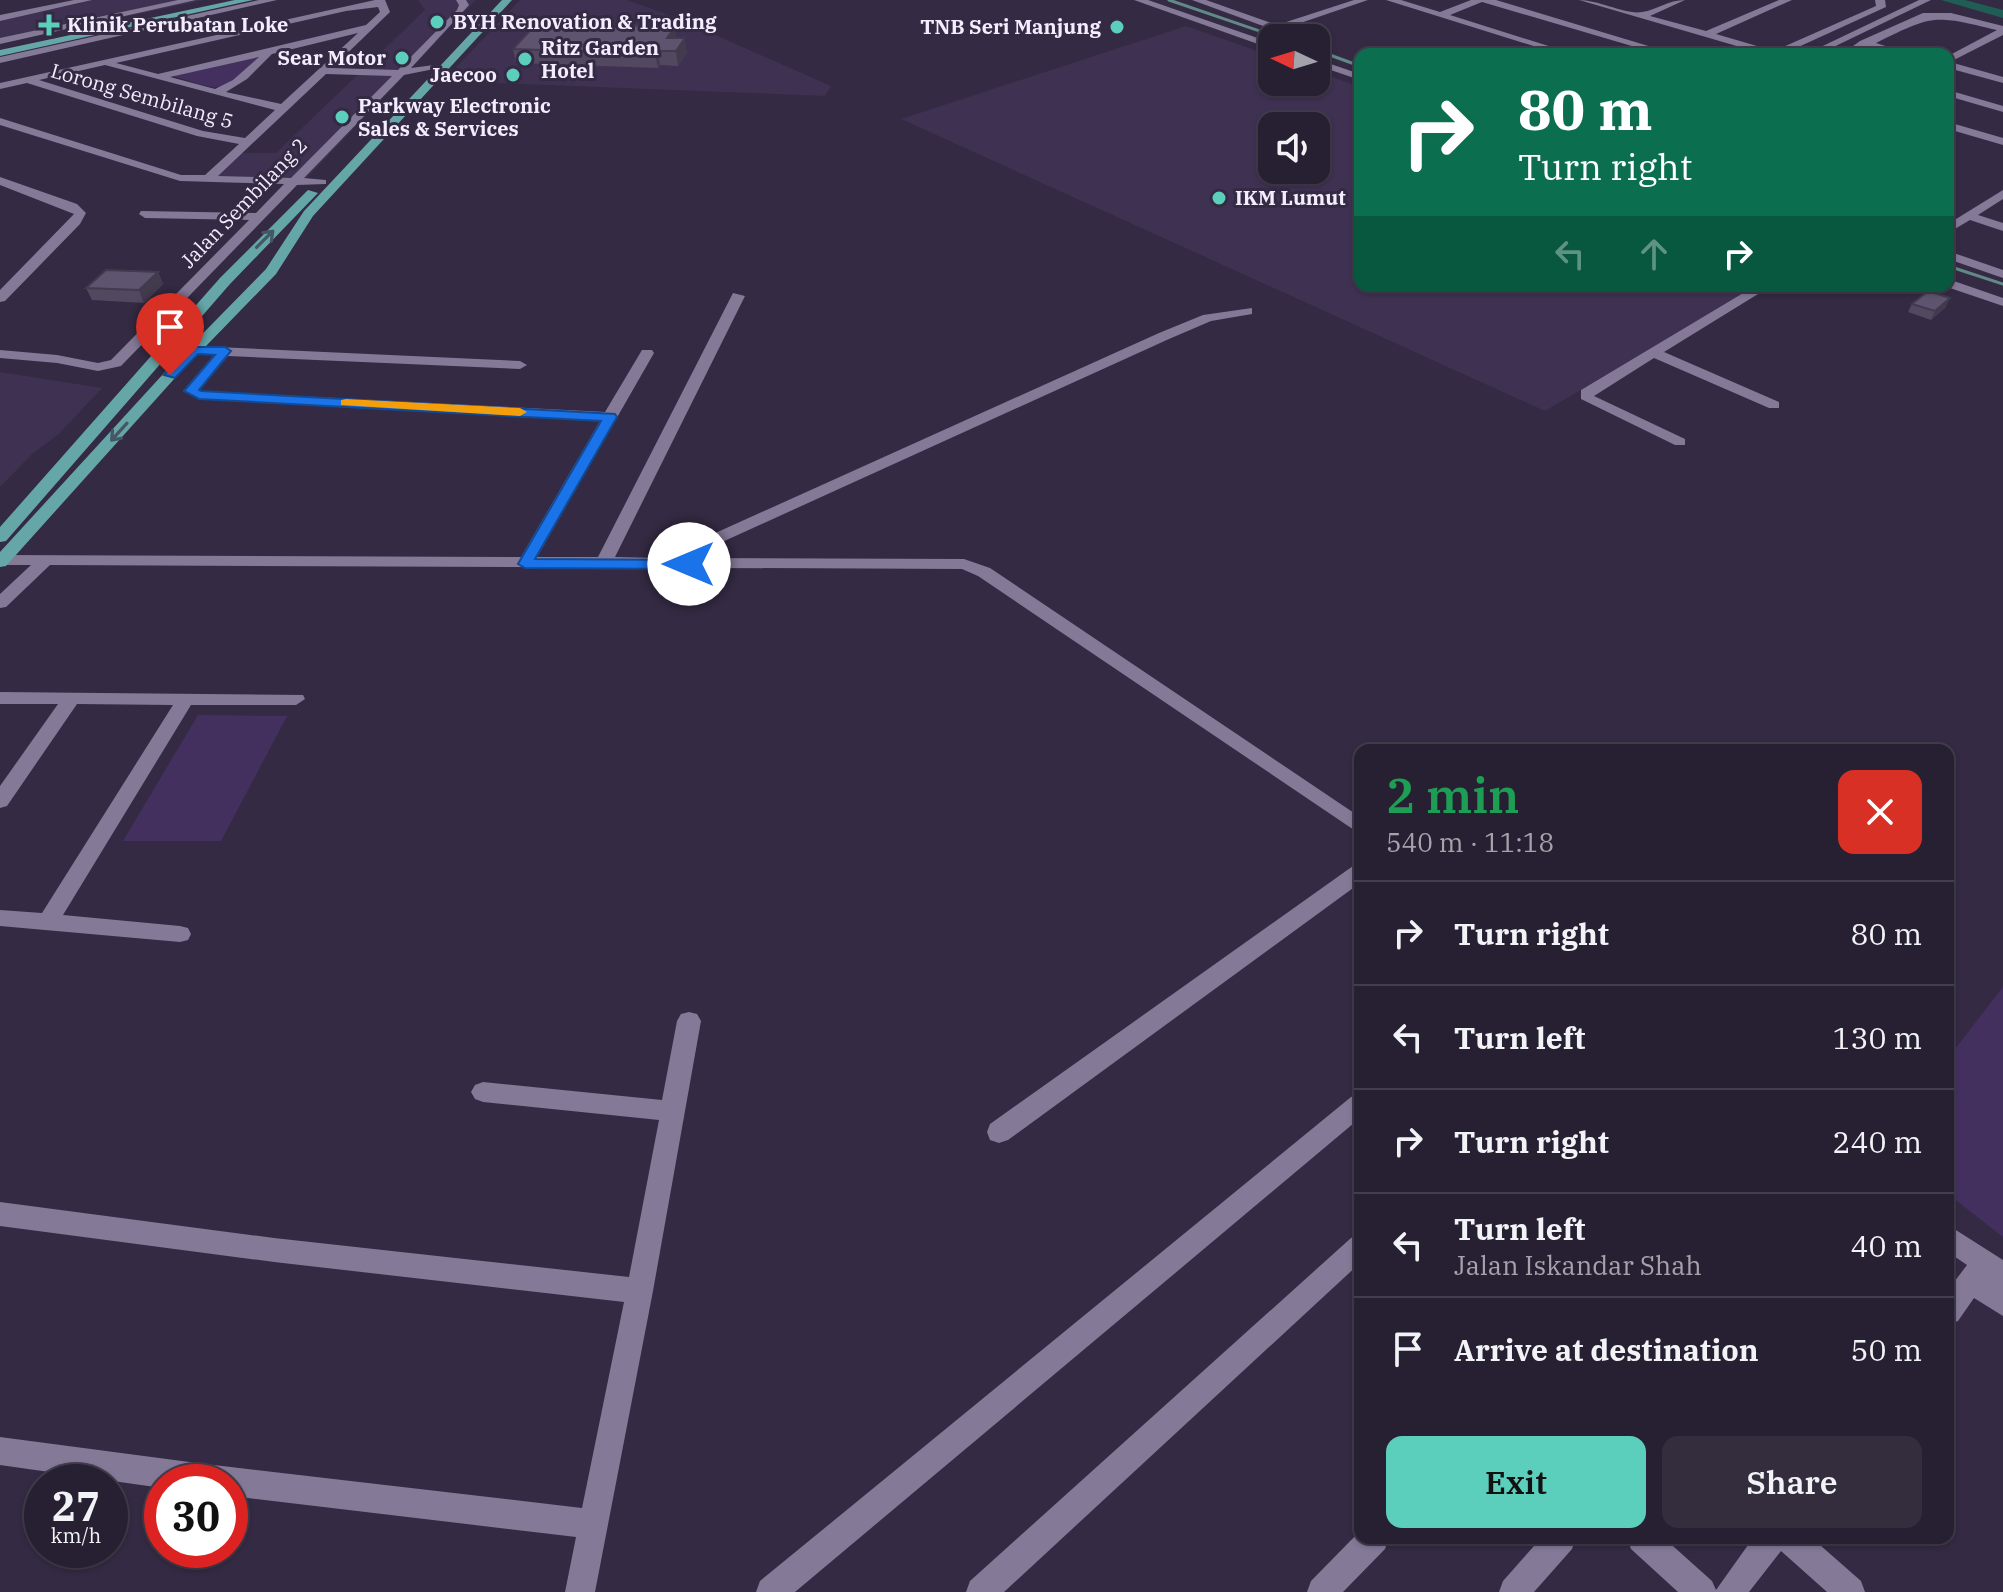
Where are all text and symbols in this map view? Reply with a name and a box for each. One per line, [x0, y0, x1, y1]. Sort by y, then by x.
place label: BYH Renovation & Trading [453, 8, 717, 35]
place label: Klinik Perubatan Loke [67, 11, 288, 38]
marker: BYH Renovation & Trading [428, 13, 446, 31]
place label: TNB Seri Manjung [920, 13, 1101, 40]
marker: Klinik Perubatan Loke [38, 14, 60, 36]
marker: TNB Seri Manjung [1108, 18, 1126, 36]
north arrow [1258, 24, 1330, 96]
map controls [1258, 24, 1330, 184]
place label: Ritz Garden Hotel [541, 34, 659, 84]
place label: Sear Motor [277, 44, 386, 71]
marker: Sear Motor [393, 49, 411, 67]
marker: Ritz Garden Hotel [516, 50, 534, 68]
street label: Lorong Sembilang 5 [48, 57, 237, 134]
place label: Jaecoo [430, 61, 497, 88]
marker: Jaecoo [504, 66, 522, 84]
text: 80 m [1518, 73, 1653, 145]
icon: right [1386, 80, 1490, 184]
place label: Parkway Electronic Sales & Services [358, 92, 551, 142]
marker: Parkway Electronic Sales & Services [333, 108, 351, 126]
button: sound [1258, 112, 1330, 184]
street label: Jalan Sembilang 2 [174, 132, 313, 274]
text: Turn right [1518, 143, 1692, 190]
place label: IKM Lumut [1235, 184, 1346, 211]
marker: IKM Lumut [1210, 189, 1228, 207]
one-way arrow [255, 230, 274, 249]
icon: left [1548, 232, 1592, 276]
icon: ahead [1632, 232, 1676, 276]
icon: right [1716, 232, 1760, 276]
pin [136, 293, 204, 375]
icon: arrive [148, 305, 192, 349]
one-way arrow [110, 421, 128, 441]
position arrow [647, 522, 731, 606]
text: 2 min [1386, 764, 1519, 826]
button: close [1838, 770, 1922, 854]
text: 540 m · 11:18 [1386, 825, 1554, 859]
icon: right [1386, 911, 1430, 955]
text: Turn right [1454, 914, 1609, 953]
text: 80 m [1850, 914, 1922, 953]
icon: left [1386, 1015, 1430, 1059]
text: Turn left [1454, 1018, 1586, 1057]
text: 130 m [1832, 1018, 1922, 1057]
icon: right [1386, 1119, 1430, 1163]
text: Turn right [1454, 1122, 1609, 1161]
text: 240 m [1832, 1122, 1922, 1161]
text: Turn left [1454, 1209, 1586, 1248]
icon: left [1386, 1223, 1430, 1267]
text: 40 m [1850, 1226, 1922, 1265]
text: Jalan Iskandar Shah [1454, 1248, 1702, 1282]
icon: arrive [1386, 1327, 1430, 1371]
text: Arrive at destination [1454, 1330, 1759, 1369]
text: 50 m [1850, 1330, 1922, 1369]
button: Exit [1386, 1436, 1646, 1528]
button: Share [1662, 1436, 1922, 1528]
speed limit sign: 30 [144, 1464, 248, 1568]
text: 27 [52, 1480, 100, 1532]
text: km/h [51, 1522, 101, 1549]

